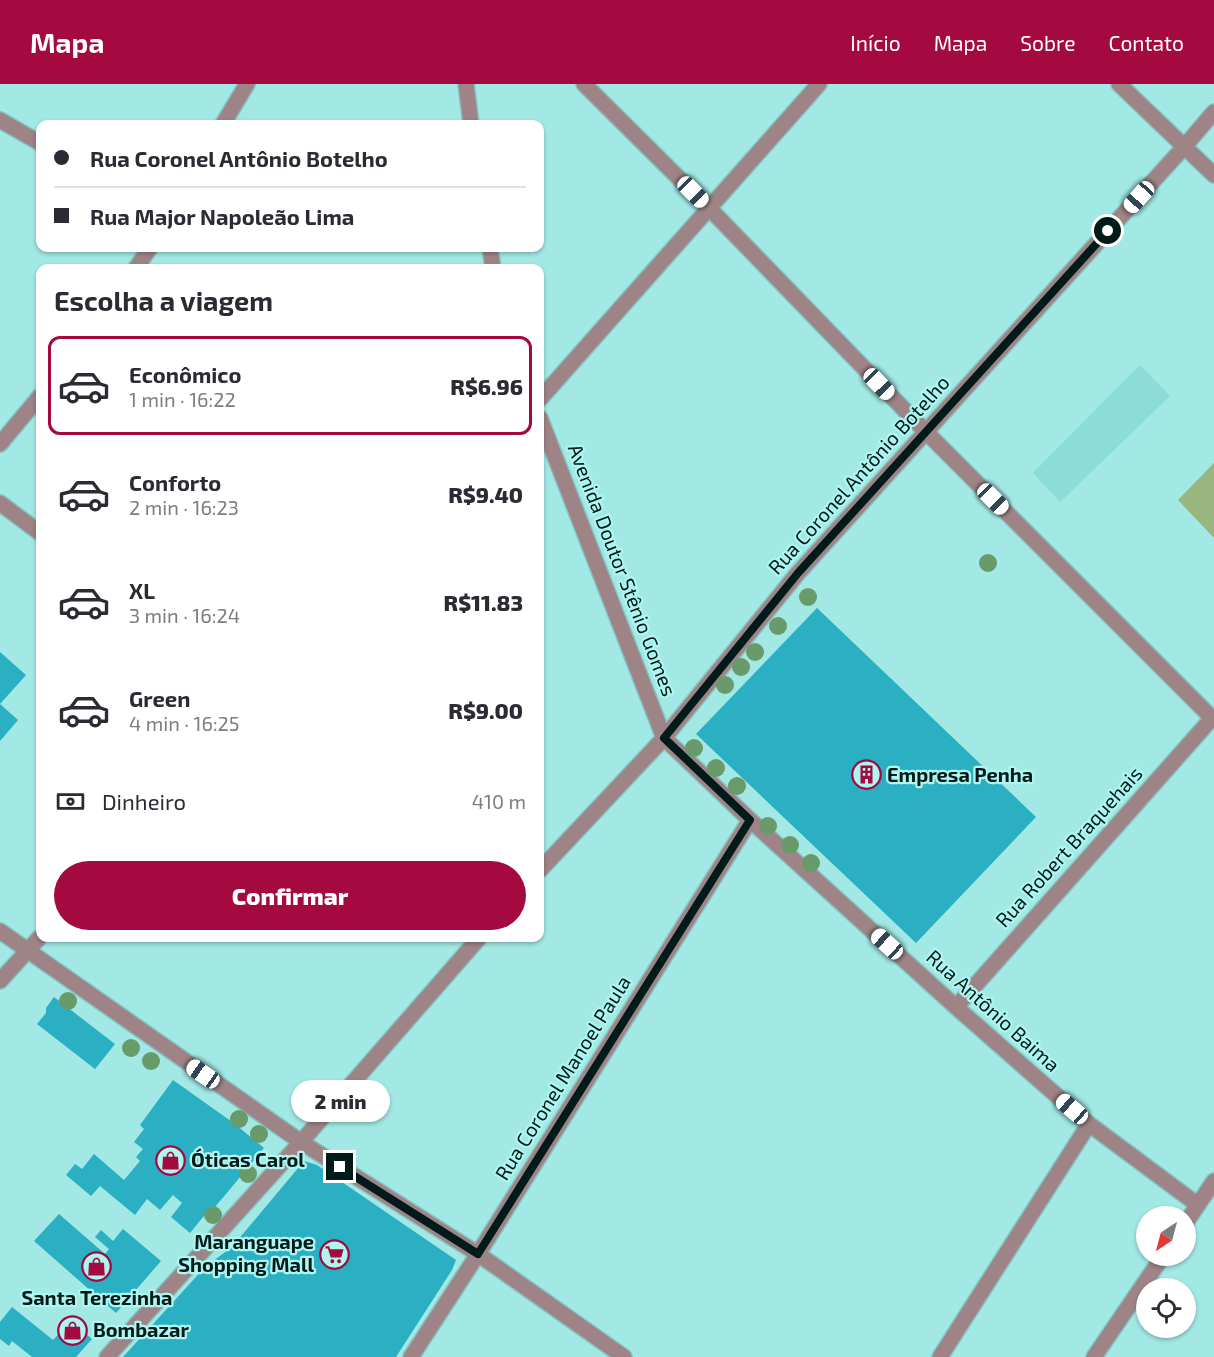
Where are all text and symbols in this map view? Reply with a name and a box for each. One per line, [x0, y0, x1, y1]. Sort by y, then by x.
text: Mapa [30, 25, 104, 59]
text: Início [850, 30, 901, 55]
text: Mapa [934, 30, 987, 55]
text: Sobre [1020, 30, 1075, 55]
text: Contato [1108, 30, 1184, 55]
text: Rua Coronel Antônio Botelho [90, 145, 388, 171]
car [674, 173, 712, 211]
car [1120, 178, 1158, 216]
text: Rua Major Napoleão Lima [90, 203, 354, 229]
route start [1094, 217, 1121, 244]
text: Escolha a viagem [54, 284, 273, 316]
icon: car [57, 359, 111, 413]
text: Econômico [129, 361, 241, 387]
car [860, 365, 898, 403]
street label: Rua Coronel Antônio Botelho [763, 370, 954, 579]
text: R$6.96 [450, 373, 523, 399]
text: 1 min · 16:22 [129, 387, 236, 411]
street label: Avenida Doutor Stênio Gomes [564, 440, 682, 699]
icon: car [57, 467, 111, 521]
text: Conforto [129, 469, 221, 495]
car [974, 480, 1012, 518]
text: R$9.40 [448, 481, 523, 507]
text: 2 min · 16:23 [129, 495, 239, 519]
icon: car [57, 575, 111, 629]
text: XL [129, 577, 155, 603]
text: R$11.83 [444, 589, 523, 615]
text: 3 min · 16:24 [129, 603, 240, 627]
icon: car [57, 683, 111, 737]
text: Green [129, 685, 191, 711]
text: R$9.00 [448, 697, 523, 723]
text: 4 min · 16:25 [129, 711, 240, 735]
building icon: Empresa Penha [850, 759, 882, 791]
street label: Rua Robert Braquehais [990, 761, 1147, 932]
place label: Empresa Penha [887, 762, 1033, 786]
icon: cash [54, 785, 87, 818]
text: Dinheiro [102, 788, 186, 814]
text: 410 m [472, 789, 526, 813]
button: Confirmar [54, 861, 526, 930]
car [868, 925, 906, 963]
street label: Rua Antônio Baima [922, 944, 1065, 1076]
street label: Rua Coronel Manoel Paula [489, 971, 635, 1184]
car [183, 1056, 223, 1092]
callout: 2 min [290, 1080, 389, 1122]
text: 2 min [315, 1089, 366, 1113]
car [1053, 1090, 1091, 1128]
shop icon: Óticas Carol [154, 1144, 186, 1176]
place label: Óticas Carol [191, 1147, 305, 1171]
route end [326, 1153, 353, 1180]
north arrow [1136, 1206, 1196, 1266]
map controls [1136, 1206, 1196, 1338]
place label: Maranguape Shopping Mall [178, 1229, 314, 1276]
supermarket icon: Maranguape Shopping Mall [319, 1238, 351, 1270]
shop icon: Santa Terezinha [81, 1251, 113, 1283]
button: locate [1136, 1278, 1196, 1338]
place label: Santa Terezinha [21, 1285, 173, 1309]
shop icon: Bombazar [56, 1314, 88, 1346]
place label: Bombazar [93, 1317, 189, 1341]

